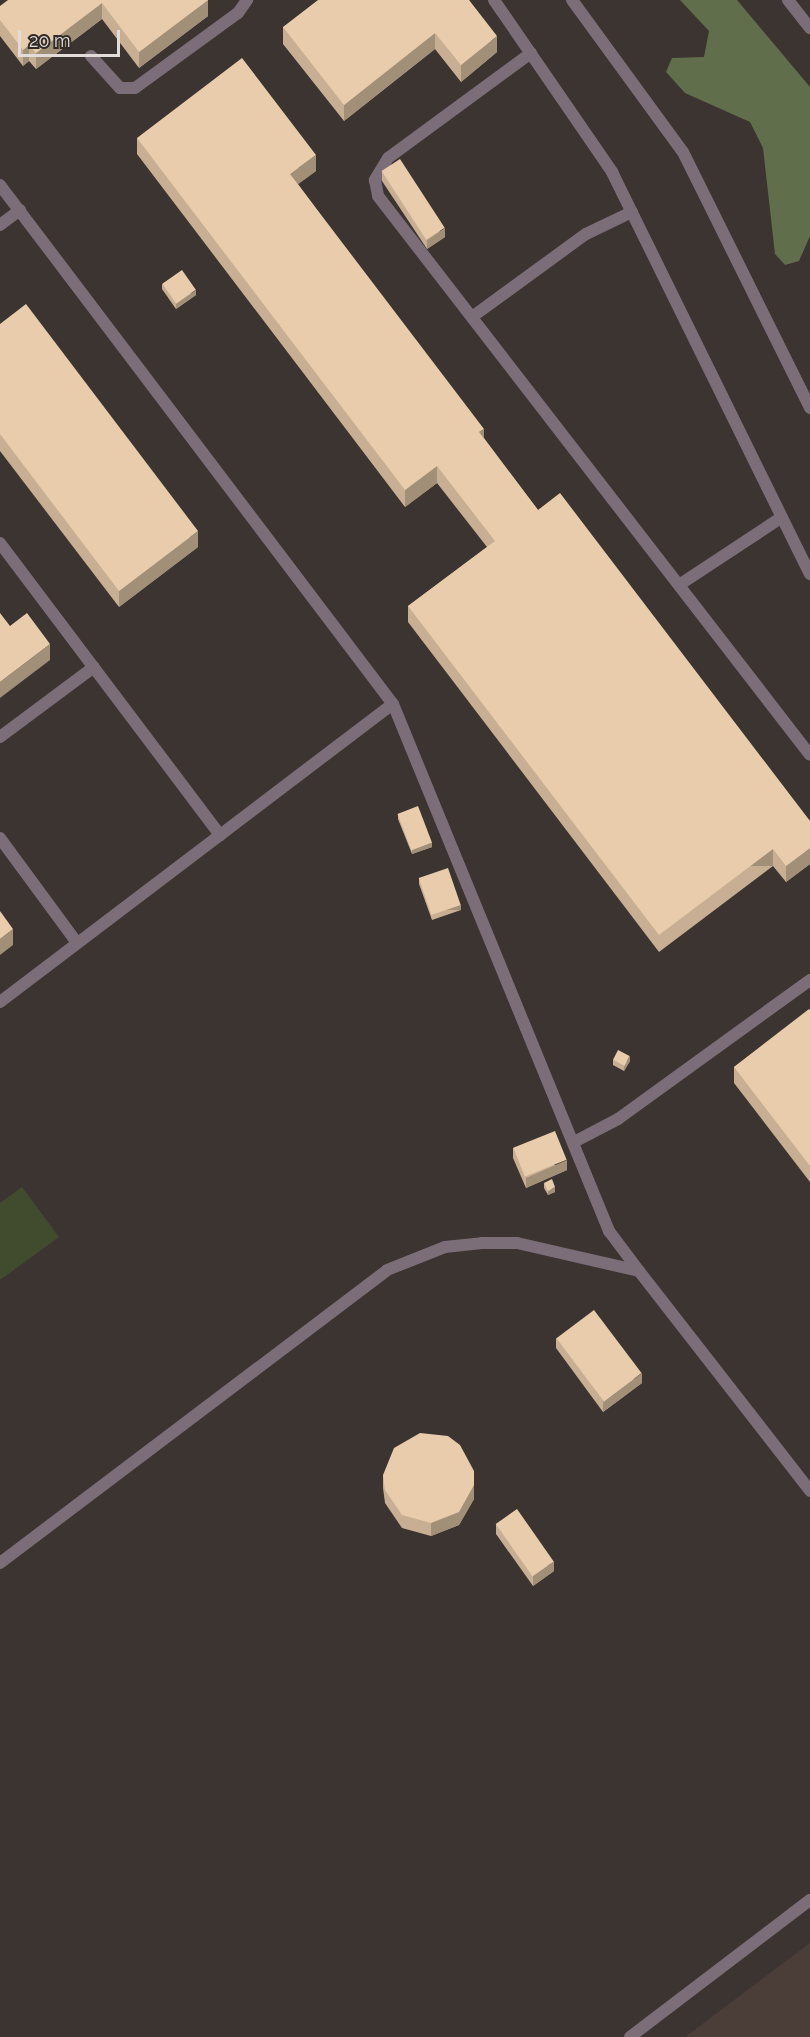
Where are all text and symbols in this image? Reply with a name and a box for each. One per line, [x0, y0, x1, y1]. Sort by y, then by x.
scale bar [21, 18, 123, 56]
text: 20 m [29, 30, 71, 51]

